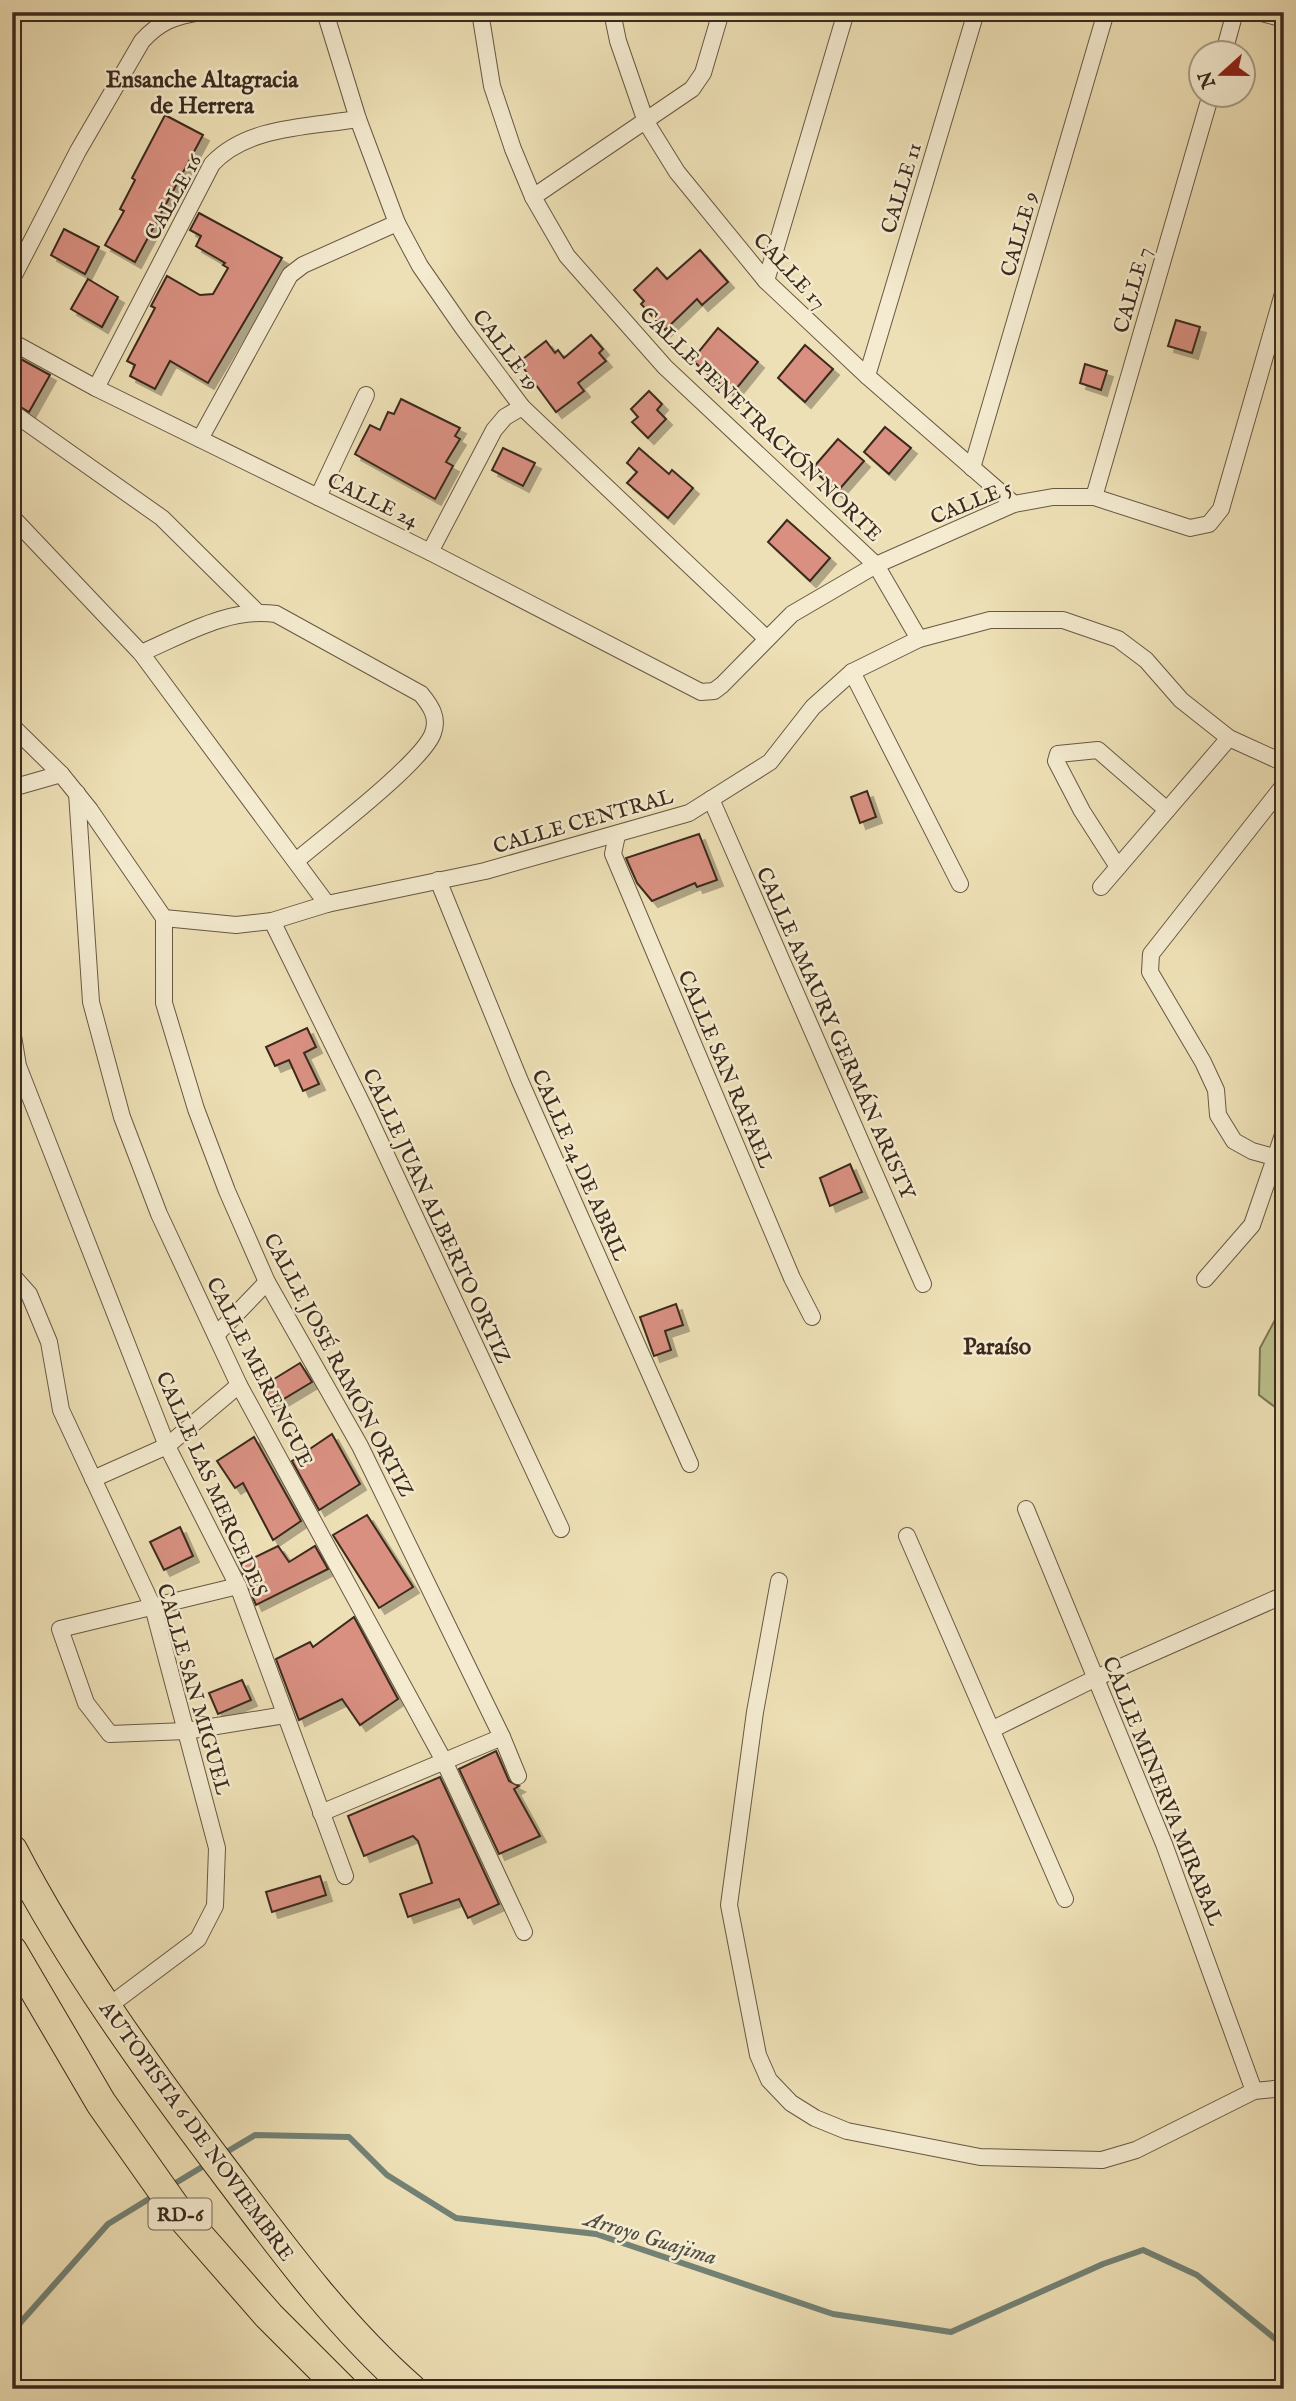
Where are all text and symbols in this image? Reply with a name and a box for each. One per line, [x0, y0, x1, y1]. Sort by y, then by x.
north arrow [1188, 38, 1258, 108]
district label: Ensanche Altagracia de Herrera [106, 66, 299, 121]
text: N [1194, 67, 1223, 92]
street label: CALLE 11 [876, 140, 929, 237]
street label: CALLE 16 [140, 149, 210, 246]
street label: CALLE 9 [995, 189, 1045, 280]
street label: CALLE 17 [746, 228, 831, 316]
street label: CALLE 7 [1108, 244, 1159, 336]
street label: CALLE PENETRACIÓN NORTE [633, 301, 888, 548]
street label: CALLE 19 [465, 305, 544, 397]
street label: CALLE 24 [322, 468, 423, 535]
street label: CALLE 5 [927, 475, 1017, 532]
street label: CALLE CENTRAL [490, 784, 677, 861]
street label: CALLE AMAURY GERMÁN ARISTY [749, 863, 922, 1206]
street label: CALLE SAN RAFAEL [671, 967, 779, 1173]
street label: CALLE JUAN ALBERTO ORTIZ [355, 1065, 516, 1369]
street label: CALLE 24 DE ABRIL [524, 1066, 633, 1265]
street label: CALLE JOSÉ RAMÓN ORTIZ [257, 1229, 420, 1502]
street label: CALLE MERENGUE [199, 1273, 318, 1472]
district label: Paraíso [963, 1333, 1032, 1362]
street label: CALLE LAS MERCEDES [149, 1368, 273, 1602]
street label: CALLE SAN MIGUEL [150, 1581, 236, 1798]
street label: CALLE MINERVA MIRABAL [1095, 1653, 1228, 1930]
street label: AUTOPISTA 6 DE NOVIEMBRE [92, 1996, 299, 2267]
road number: RD-6 [148, 2198, 212, 2230]
water label: Arroyo Guajima [579, 2204, 720, 2272]

